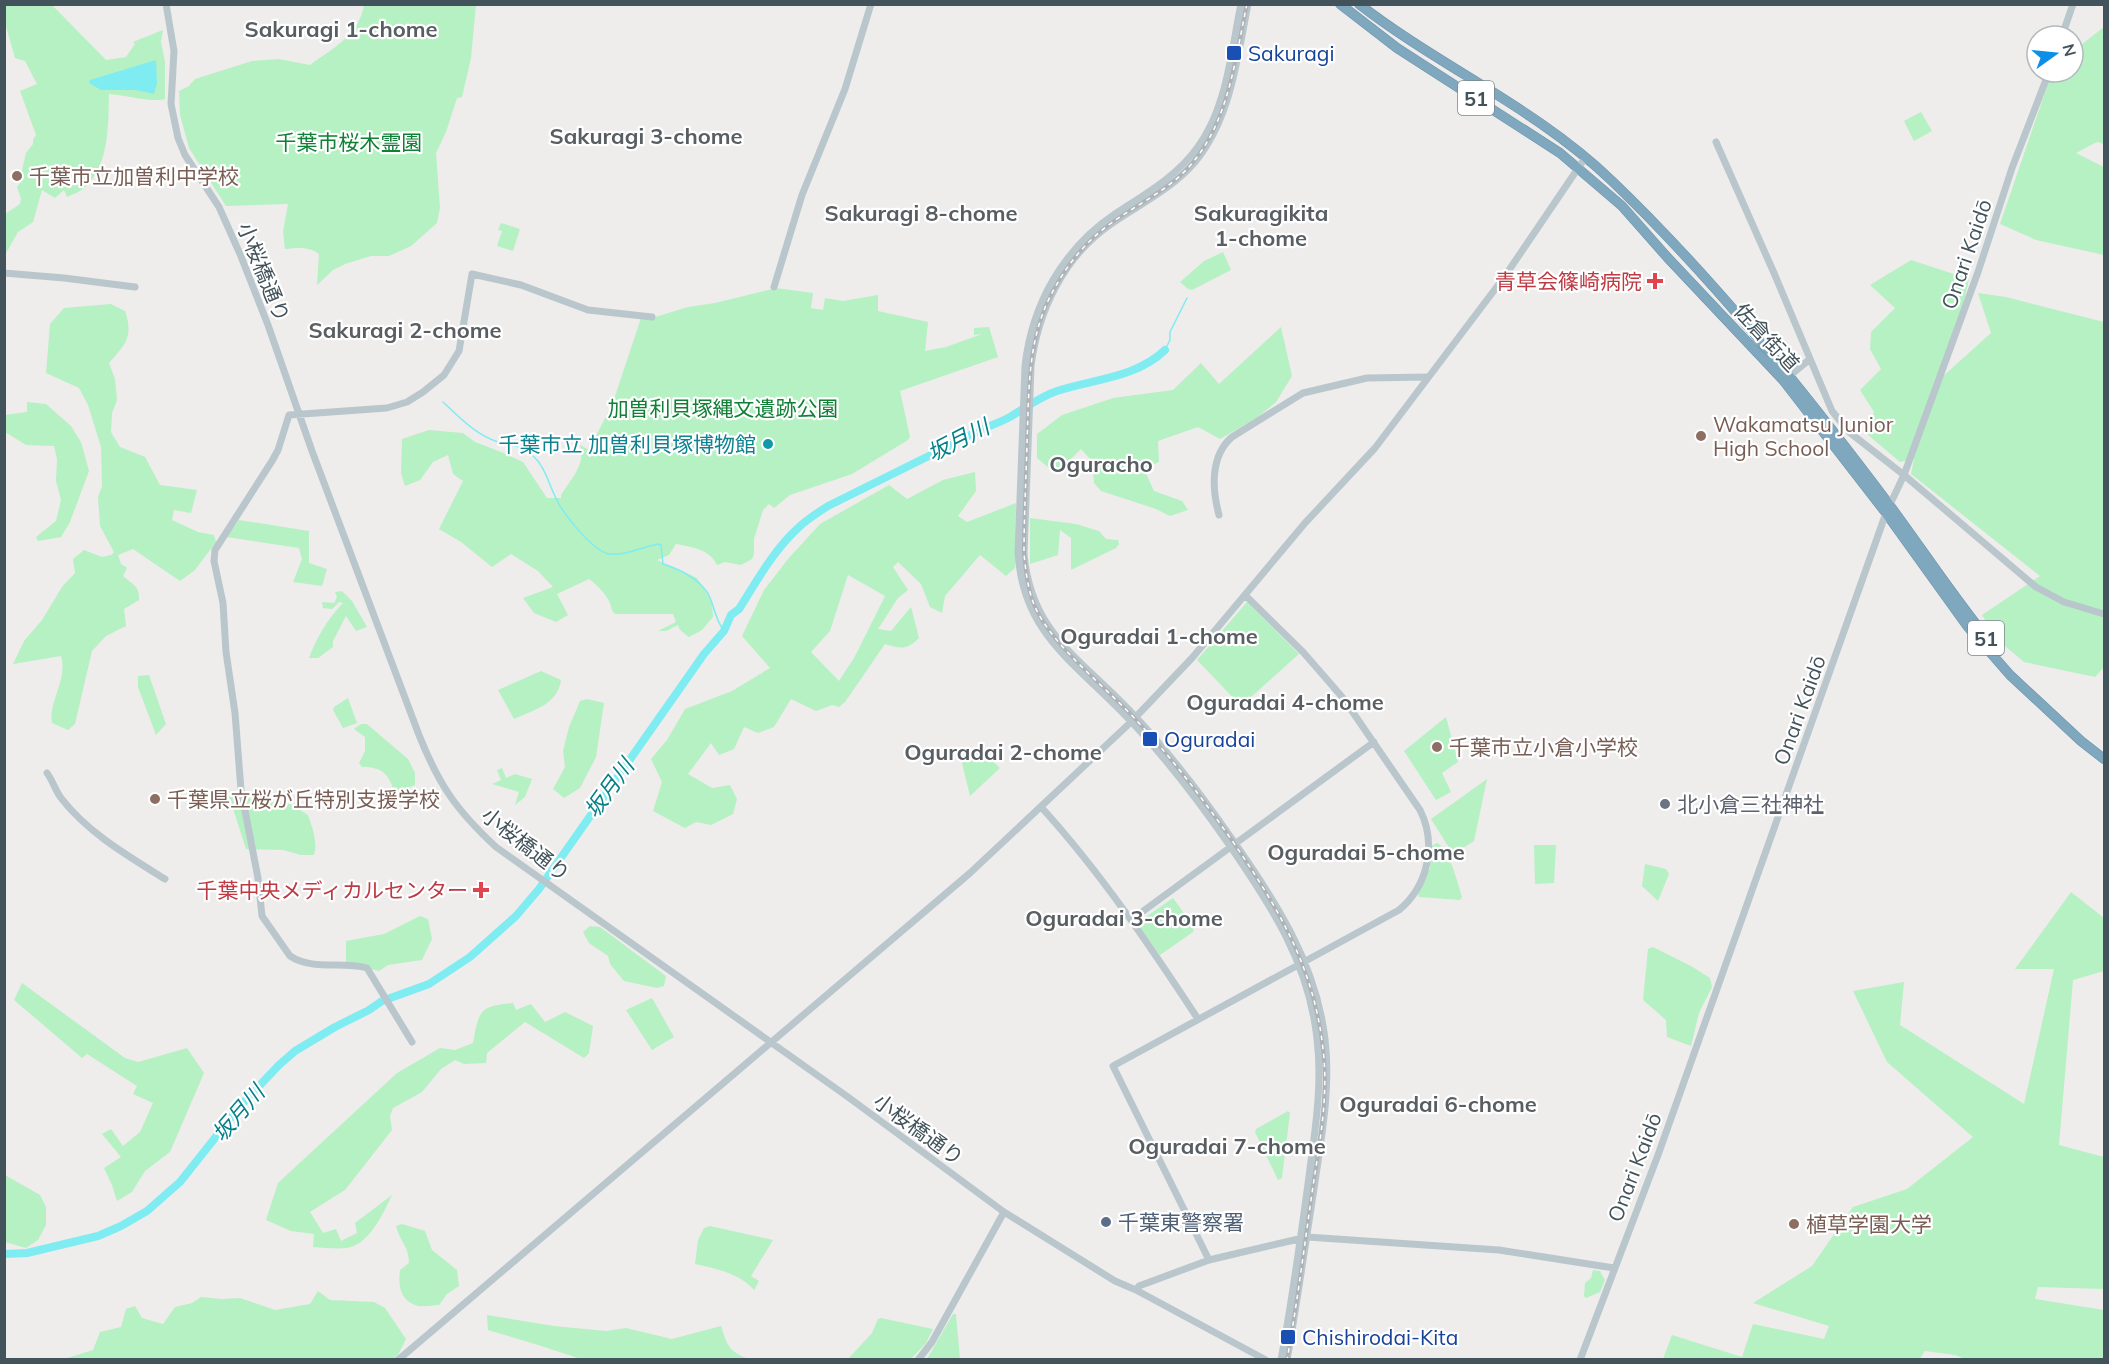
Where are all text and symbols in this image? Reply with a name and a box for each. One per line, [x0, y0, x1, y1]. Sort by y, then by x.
district label: Sakuragi 1-chome [244, 15, 438, 43]
north arrow [2025, 24, 2085, 84]
place label: Sakuragi [1248, 40, 1334, 66]
text: N [2058, 42, 2081, 59]
marker: Sakuragi [1225, 44, 1243, 62]
road number: 51 [1458, 81, 1494, 115]
district label: Sakuragi 3-chome [549, 122, 743, 150]
park label: 千葉市桜木霊園 [276, 129, 423, 155]
place label: 千葉市立加曽利中学校 [29, 163, 239, 189]
marker: 千葉市立加曽利中学校 [10, 169, 24, 183]
street label: Onari Kaidō [1935, 196, 1997, 312]
district label: Sakuragi 8-chome [824, 199, 1018, 227]
district label: Sakuragikita 1-chome [1194, 199, 1328, 252]
street label: 小桜橋通り [232, 218, 296, 326]
place label: 青草会篠崎病院 [1495, 268, 1642, 294]
marker: 青草会篠崎病院 [1646, 272, 1664, 290]
street label: 佐倉街道 [1729, 297, 1805, 377]
district label: Sakuragi 2-chome [308, 316, 502, 344]
park label: 加曽利貝塚縄文遺跡公園 [608, 395, 839, 421]
place label: Wakamatsu Junior High School [1713, 411, 1894, 461]
water label: 坂月川 [922, 412, 996, 467]
marker: Wakamatsu Junior High School [1694, 429, 1708, 443]
place label: 千葉市立 加曽利貝塚博物館 [499, 431, 756, 457]
marker: 千葉市立 加曽利貝塚博物館 [761, 437, 775, 451]
district label: Oguracho [1049, 450, 1153, 478]
road number: 51 [1968, 621, 2004, 655]
district label: Oguradai 1-chome [1060, 622, 1258, 650]
street label: Onari Kaidō [1767, 652, 1831, 768]
district label: Oguradai 4-chome [1186, 688, 1384, 716]
place label: Oguradai [1164, 726, 1255, 752]
marker: Oguradai [1141, 730, 1159, 748]
place label: 千葉市立小倉小学校 [1449, 734, 1638, 760]
district label: Oguradai 2-chome [904, 738, 1102, 766]
marker: 千葉市立小倉小学校 [1430, 740, 1444, 754]
water label: 坂月川 [578, 751, 641, 823]
place label: 千葉県立桜が丘特別支援学校 [167, 786, 440, 812]
place label: 北小倉三社神社 [1677, 791, 1824, 817]
marker: 千葉県立桜が丘特別支援学校 [148, 792, 162, 806]
marker: 北小倉三社神社 [1658, 797, 1672, 811]
street label: 小桜橋通り [477, 801, 575, 887]
district label: Oguradai 5-chome [1267, 838, 1465, 866]
place label: 千葉中央メディカルセンター [196, 877, 468, 903]
marker: 千葉中央メディカルセンター [472, 881, 490, 899]
district label: Oguradai 3-chome [1025, 904, 1223, 932]
water label: 坂月川 [206, 1077, 272, 1147]
street label: 小桜橋通り [869, 1088, 969, 1170]
district label: Oguradai 6-chome [1339, 1090, 1537, 1118]
street label: Onari Kaidō [1601, 1109, 1667, 1225]
district label: Oguradai 7-chome [1128, 1132, 1326, 1160]
place label: 千葉東警察署 [1118, 1209, 1244, 1235]
place label: 植草学園大学 [1806, 1211, 1932, 1237]
marker: 千葉東警察署 [1099, 1215, 1113, 1229]
marker: 植草学園大学 [1787, 1217, 1801, 1231]
place label: Chishirodai-Kita [1302, 1324, 1458, 1350]
marker: Chishirodai-Kita [1279, 1328, 1297, 1346]

